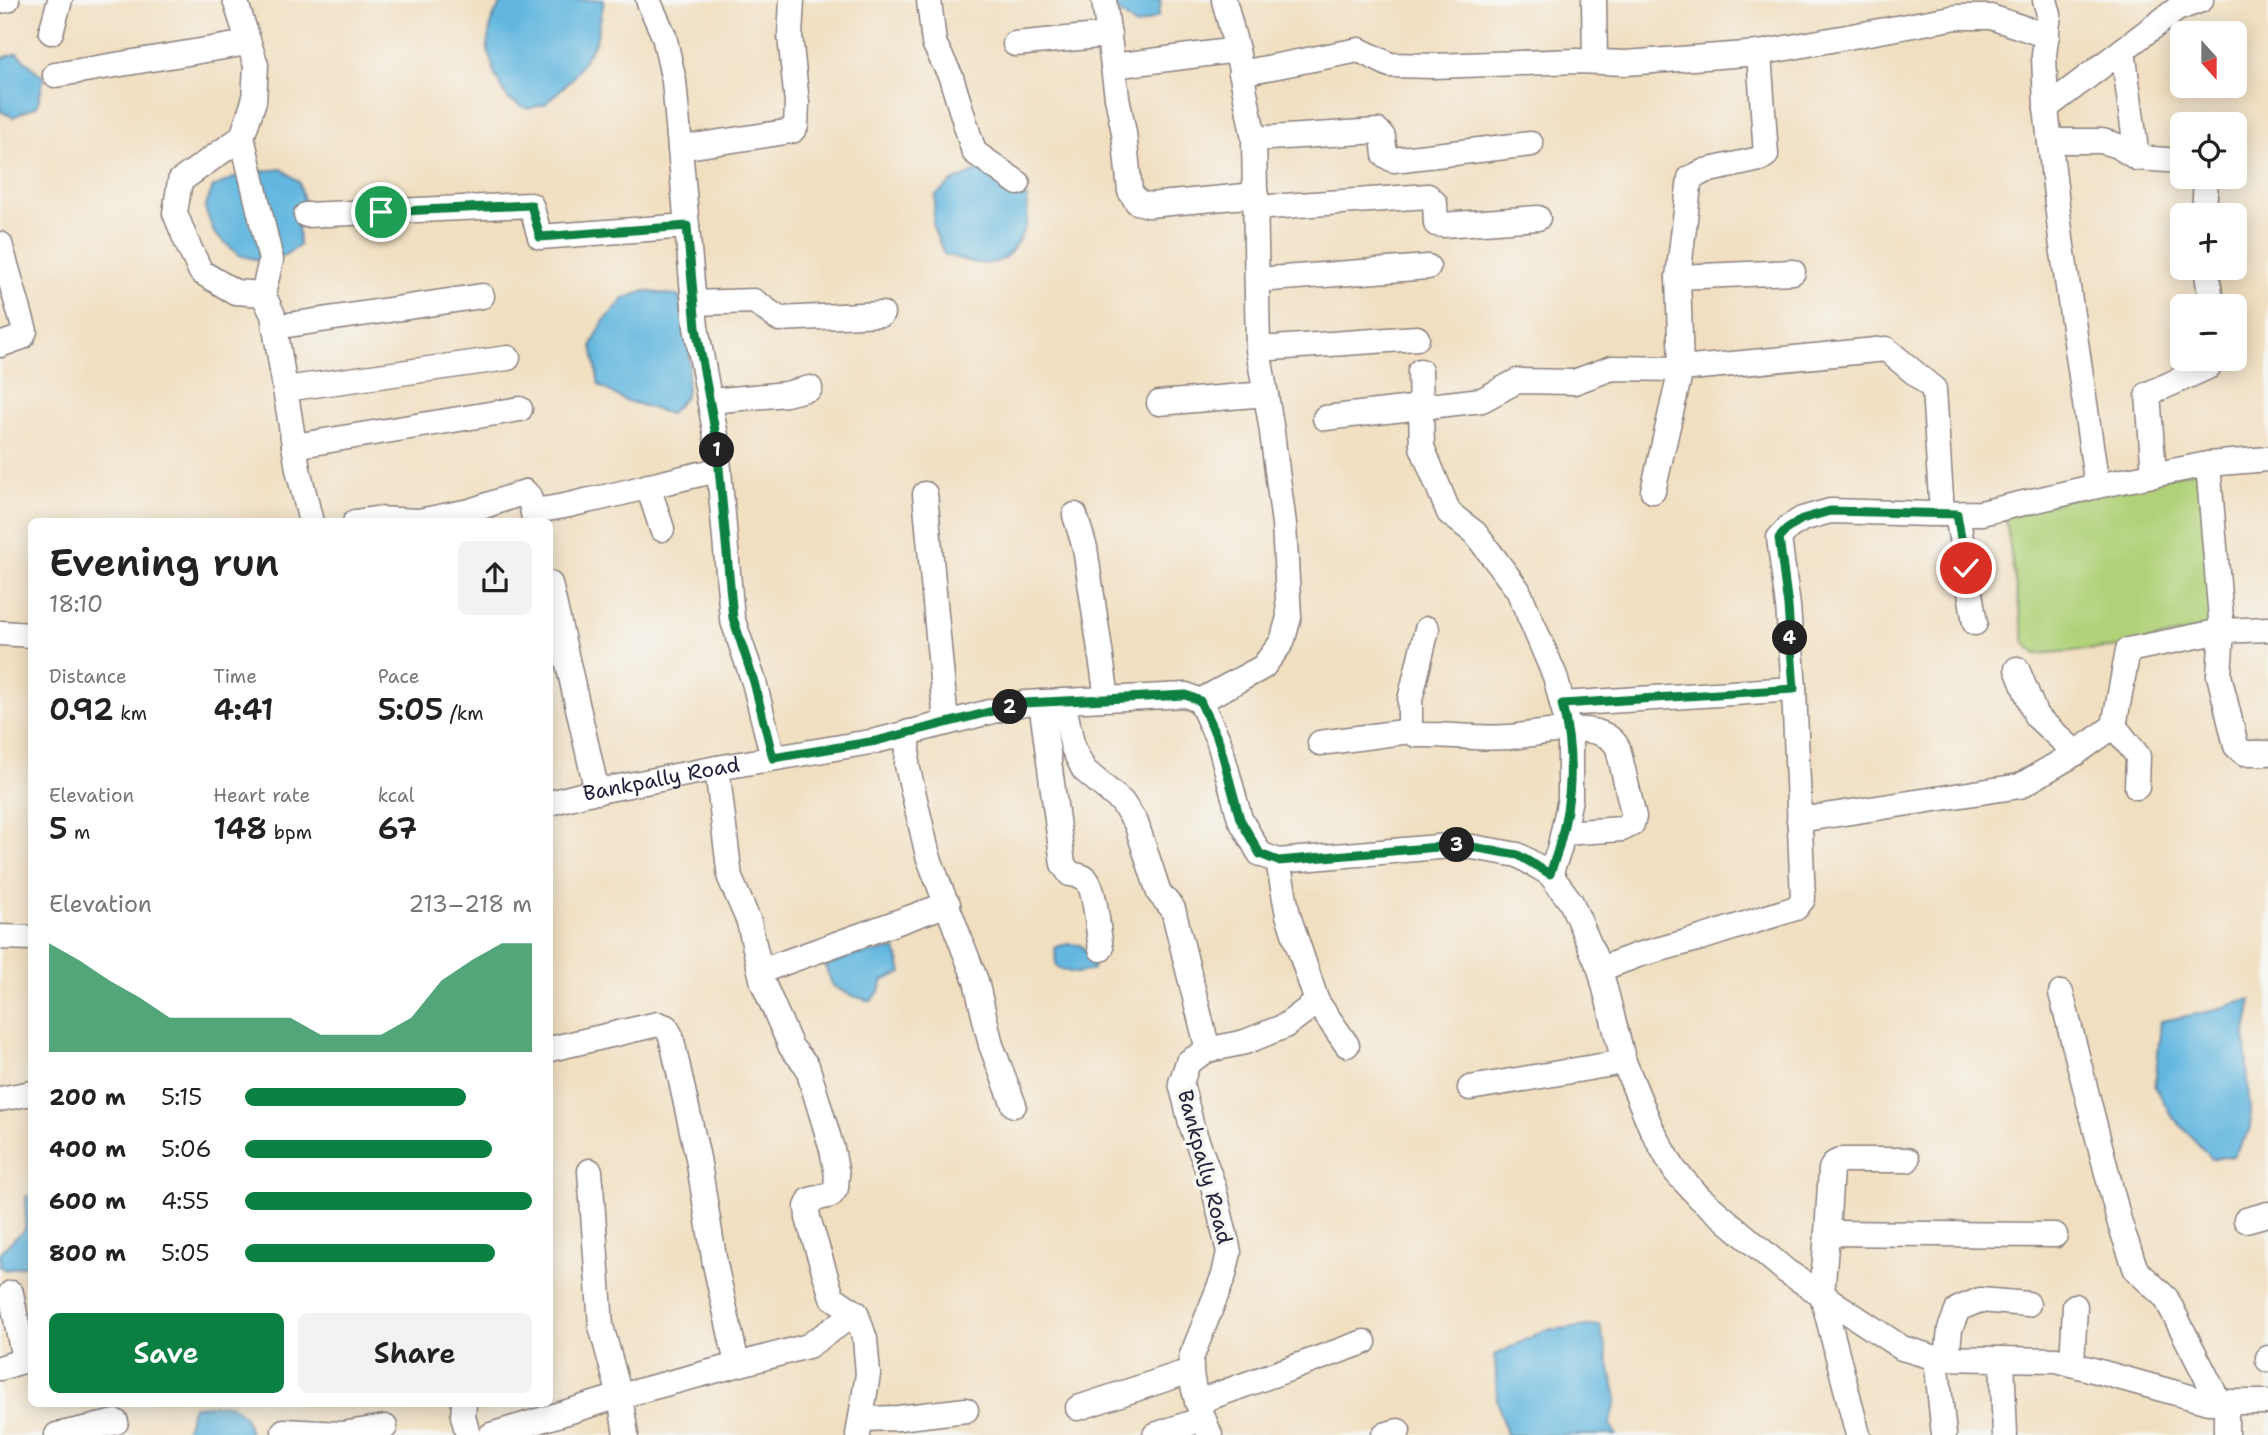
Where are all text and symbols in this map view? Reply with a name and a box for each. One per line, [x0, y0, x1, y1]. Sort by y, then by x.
north arrow [2170, 21, 2247, 98]
map controls [2170, 21, 2247, 371]
button: locate [2170, 112, 2247, 189]
pin [351, 182, 411, 242]
icon: arrive [362, 193, 400, 231]
button: + [2170, 203, 2247, 280]
button: − [2170, 294, 2247, 371]
pin: 1 [700, 433, 734, 468]
text: 1 [712, 437, 721, 462]
text: Evening run [49, 537, 279, 588]
pin [1936, 538, 1996, 598]
button: share [458, 541, 532, 615]
icon: check [1947, 549, 1985, 587]
text: 18:10 [49, 589, 103, 619]
pin: 4 [1772, 620, 1808, 656]
text: 4 [1783, 625, 1796, 650]
text: Distance [49, 664, 127, 689]
text: Time [213, 664, 257, 689]
text: Pace [378, 664, 419, 689]
text: 0.92 [49, 689, 114, 730]
text: 4:41 [213, 689, 274, 730]
text: 5:05 [378, 689, 443, 730]
pin: 2 [992, 690, 1028, 724]
text: 2 [1003, 694, 1016, 719]
text: km [114, 701, 147, 726]
text: /km [443, 701, 484, 726]
street label: Bankpally Road [581, 750, 742, 808]
text: Elevation [49, 783, 134, 808]
text: Heart rate [213, 783, 310, 808]
text: kcal [378, 783, 415, 808]
text: 5 [49, 808, 68, 849]
text: 148 [213, 808, 267, 849]
text: 67 [378, 808, 417, 849]
text: m [68, 820, 91, 845]
text: bpm [267, 820, 312, 845]
pin: 3 [1440, 828, 1474, 862]
text: 3 [1450, 832, 1463, 857]
text: Elevation [49, 889, 152, 919]
text: 213–218 m [408, 889, 532, 919]
text: 200 m [49, 1082, 126, 1112]
text: 5:15 [161, 1082, 202, 1112]
street label: Bankpally Road [1171, 1087, 1239, 1247]
text: 400 m [49, 1134, 126, 1164]
text: 5:06 [161, 1134, 212, 1164]
text: 600 m [49, 1186, 126, 1216]
text: 4:55 [161, 1186, 209, 1216]
text: 800 m [49, 1238, 126, 1268]
text: 5:05 [161, 1238, 210, 1268]
button: Save [49, 1313, 284, 1393]
button: Share [298, 1313, 532, 1393]

